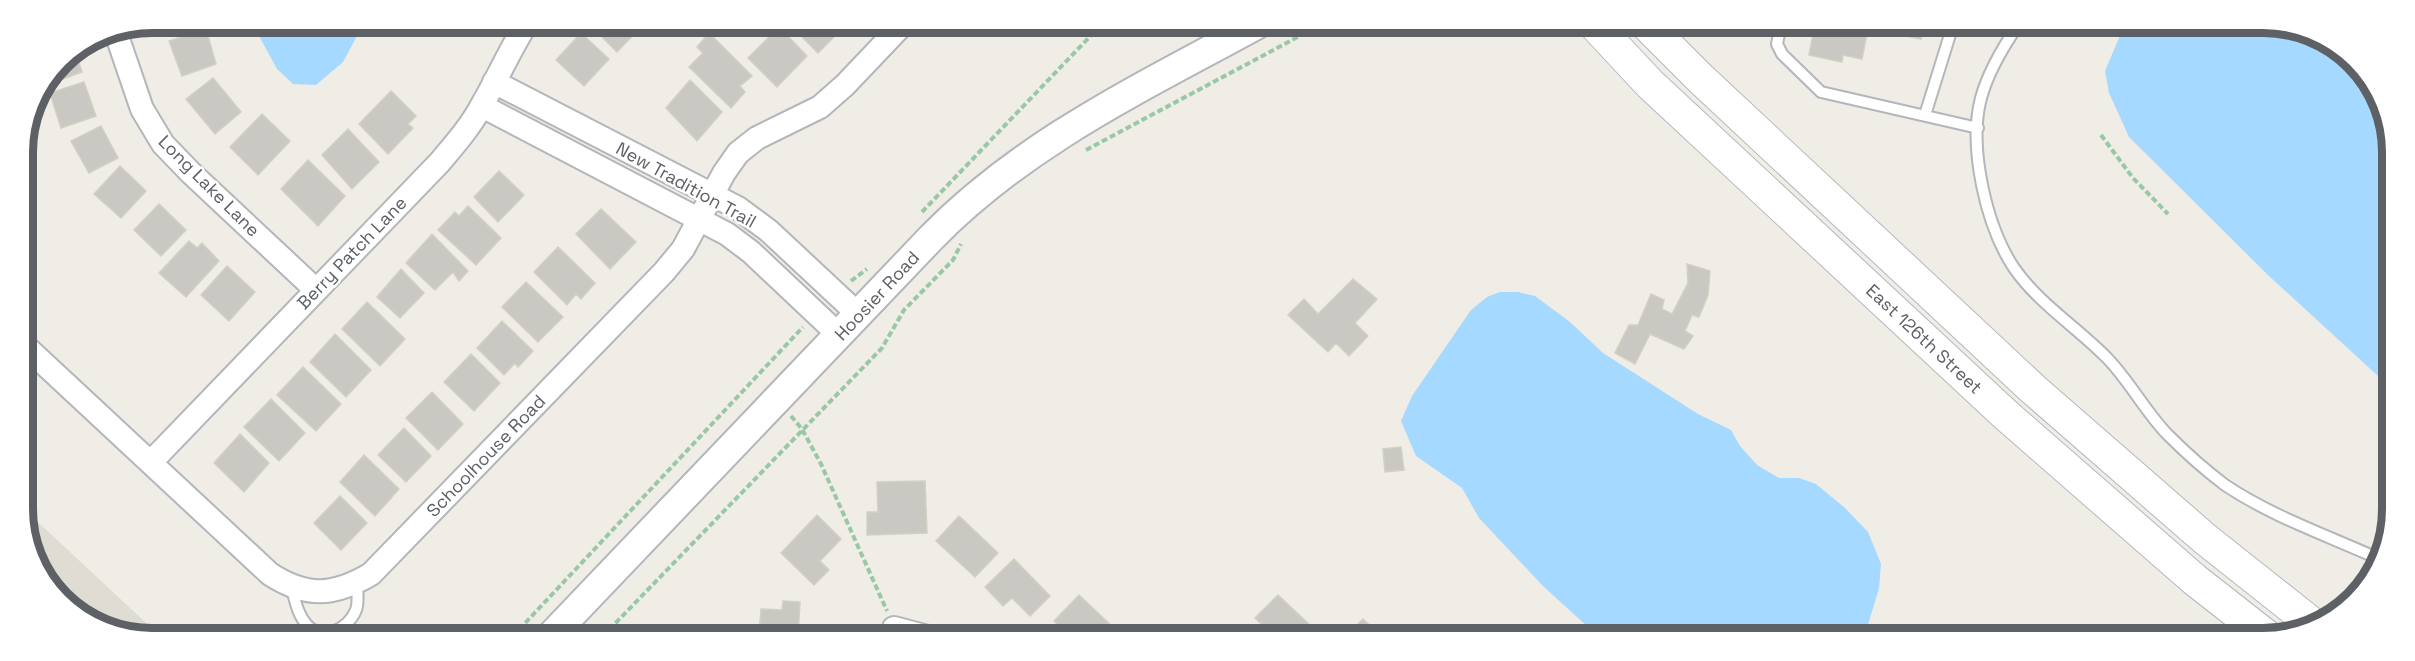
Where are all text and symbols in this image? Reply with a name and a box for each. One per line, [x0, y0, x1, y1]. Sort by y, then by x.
street label: Long Lake Lane [154, 130, 265, 241]
street label: New Tradition Trail [612, 137, 760, 233]
street label: Berry Patch Lane [292, 191, 411, 314]
street label: Hoosier Road [829, 246, 924, 345]
street label: East 126th Street [1861, 279, 1987, 399]
street label: Schoolhouse Road [421, 390, 550, 522]

